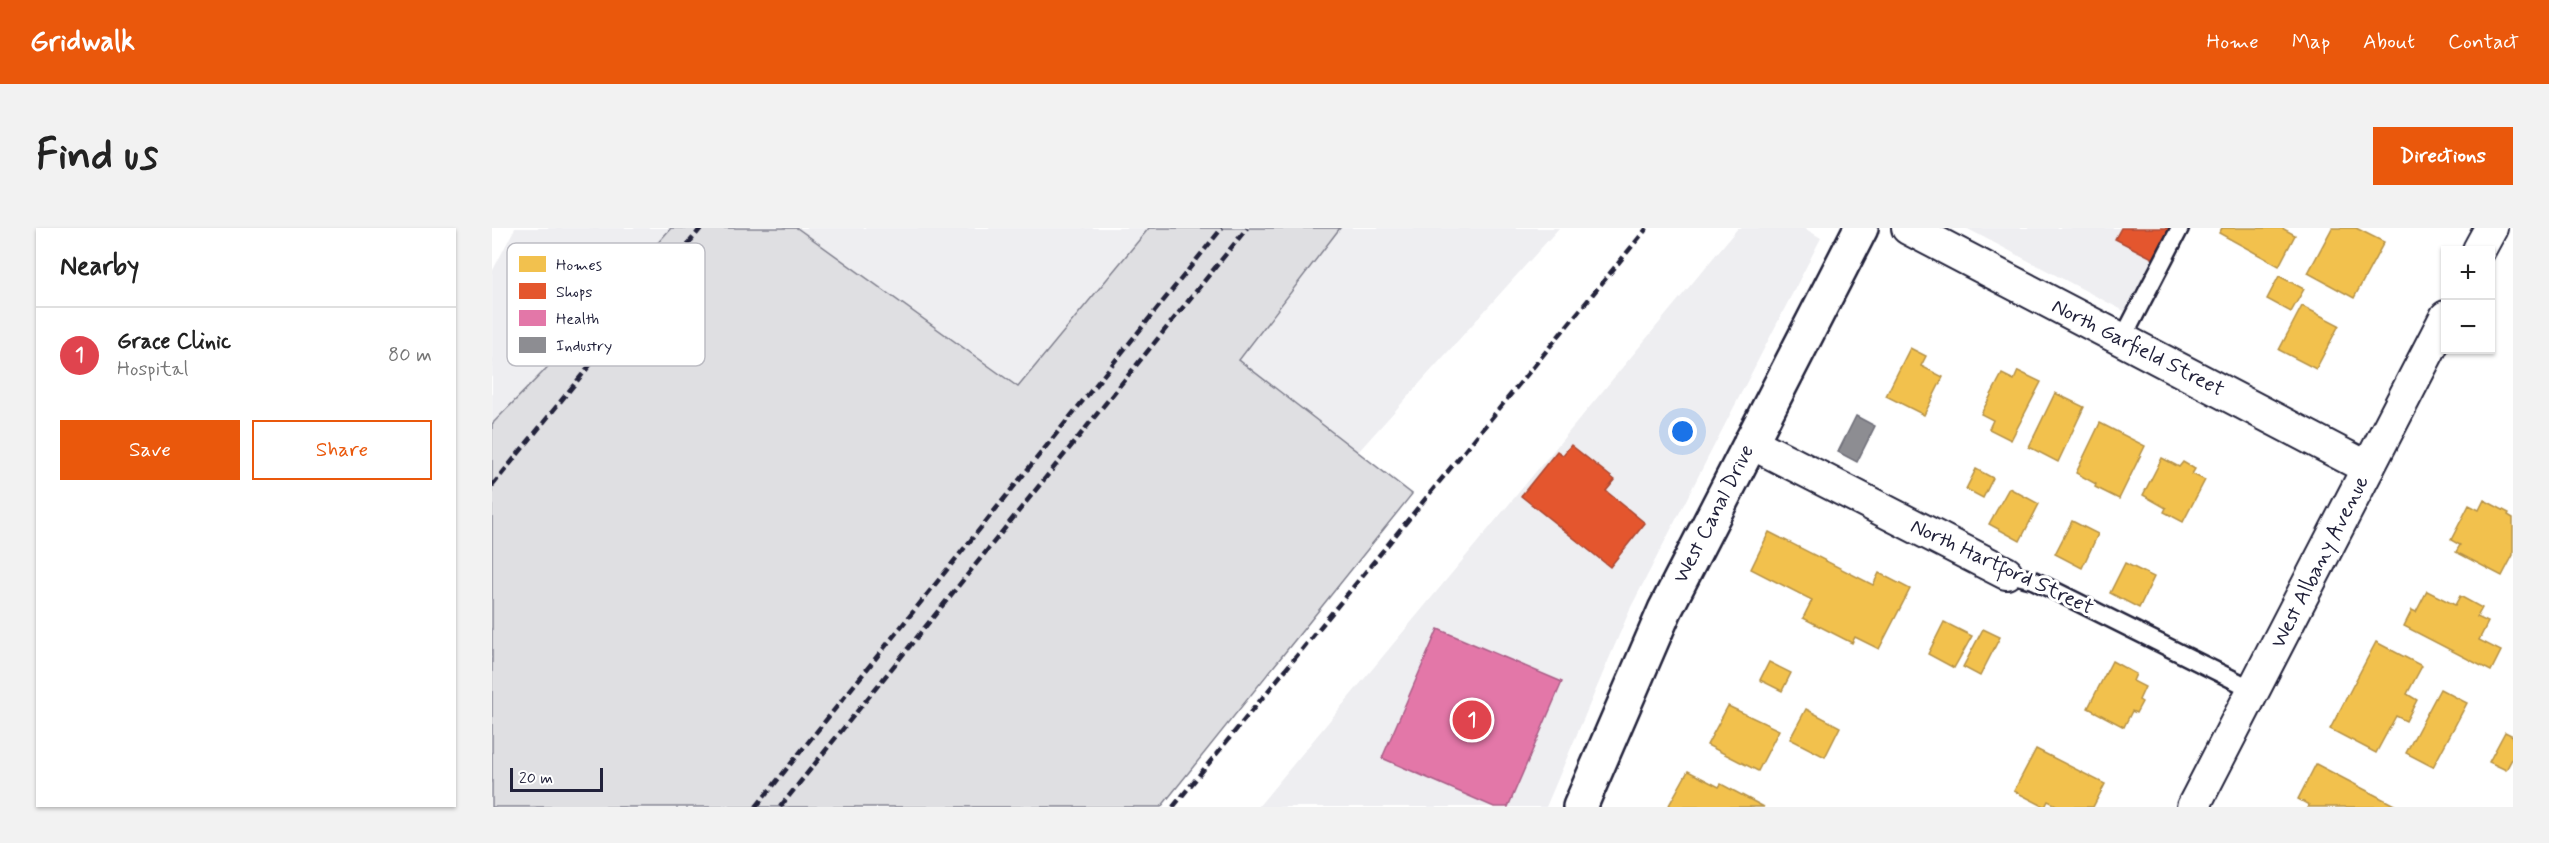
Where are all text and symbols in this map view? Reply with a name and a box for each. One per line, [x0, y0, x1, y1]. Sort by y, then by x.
text: Gridwalk [30, 24, 135, 61]
text: Home [2207, 28, 2259, 56]
text: Map [2292, 28, 2330, 56]
text: About [2363, 28, 2415, 56]
text: Contact [2448, 28, 2519, 56]
button: Directions [2373, 127, 2513, 185]
text: Find us [36, 129, 158, 184]
legend [507, 243, 705, 366]
map controls [2441, 246, 2495, 354]
button: + [2441, 246, 2495, 300]
text: Nearby [60, 250, 139, 284]
text: Homes [556, 255, 602, 276]
text: Shops [556, 282, 593, 303]
street label: North Garfield Street [2047, 292, 2229, 404]
button: − [2441, 300, 2495, 354]
text: Health [556, 309, 599, 330]
text: Grace Clinic [117, 328, 231, 356]
text: Industry [556, 336, 612, 357]
text: 1 [75, 342, 84, 369]
text: 80 m [388, 342, 432, 369]
text: Hospital [117, 356, 188, 383]
your location [1668, 417, 1697, 446]
button: Save [60, 420, 240, 480]
button: Share [252, 420, 432, 480]
street label: West Canal Drive [1667, 440, 1761, 588]
street label: West Albany Avenue [2264, 471, 2376, 653]
street label: North Hartford Street [1905, 512, 2098, 624]
pin: 1 [1452, 698, 1492, 742]
scale bar [510, 765, 603, 792]
text: 20 m [519, 768, 553, 789]

